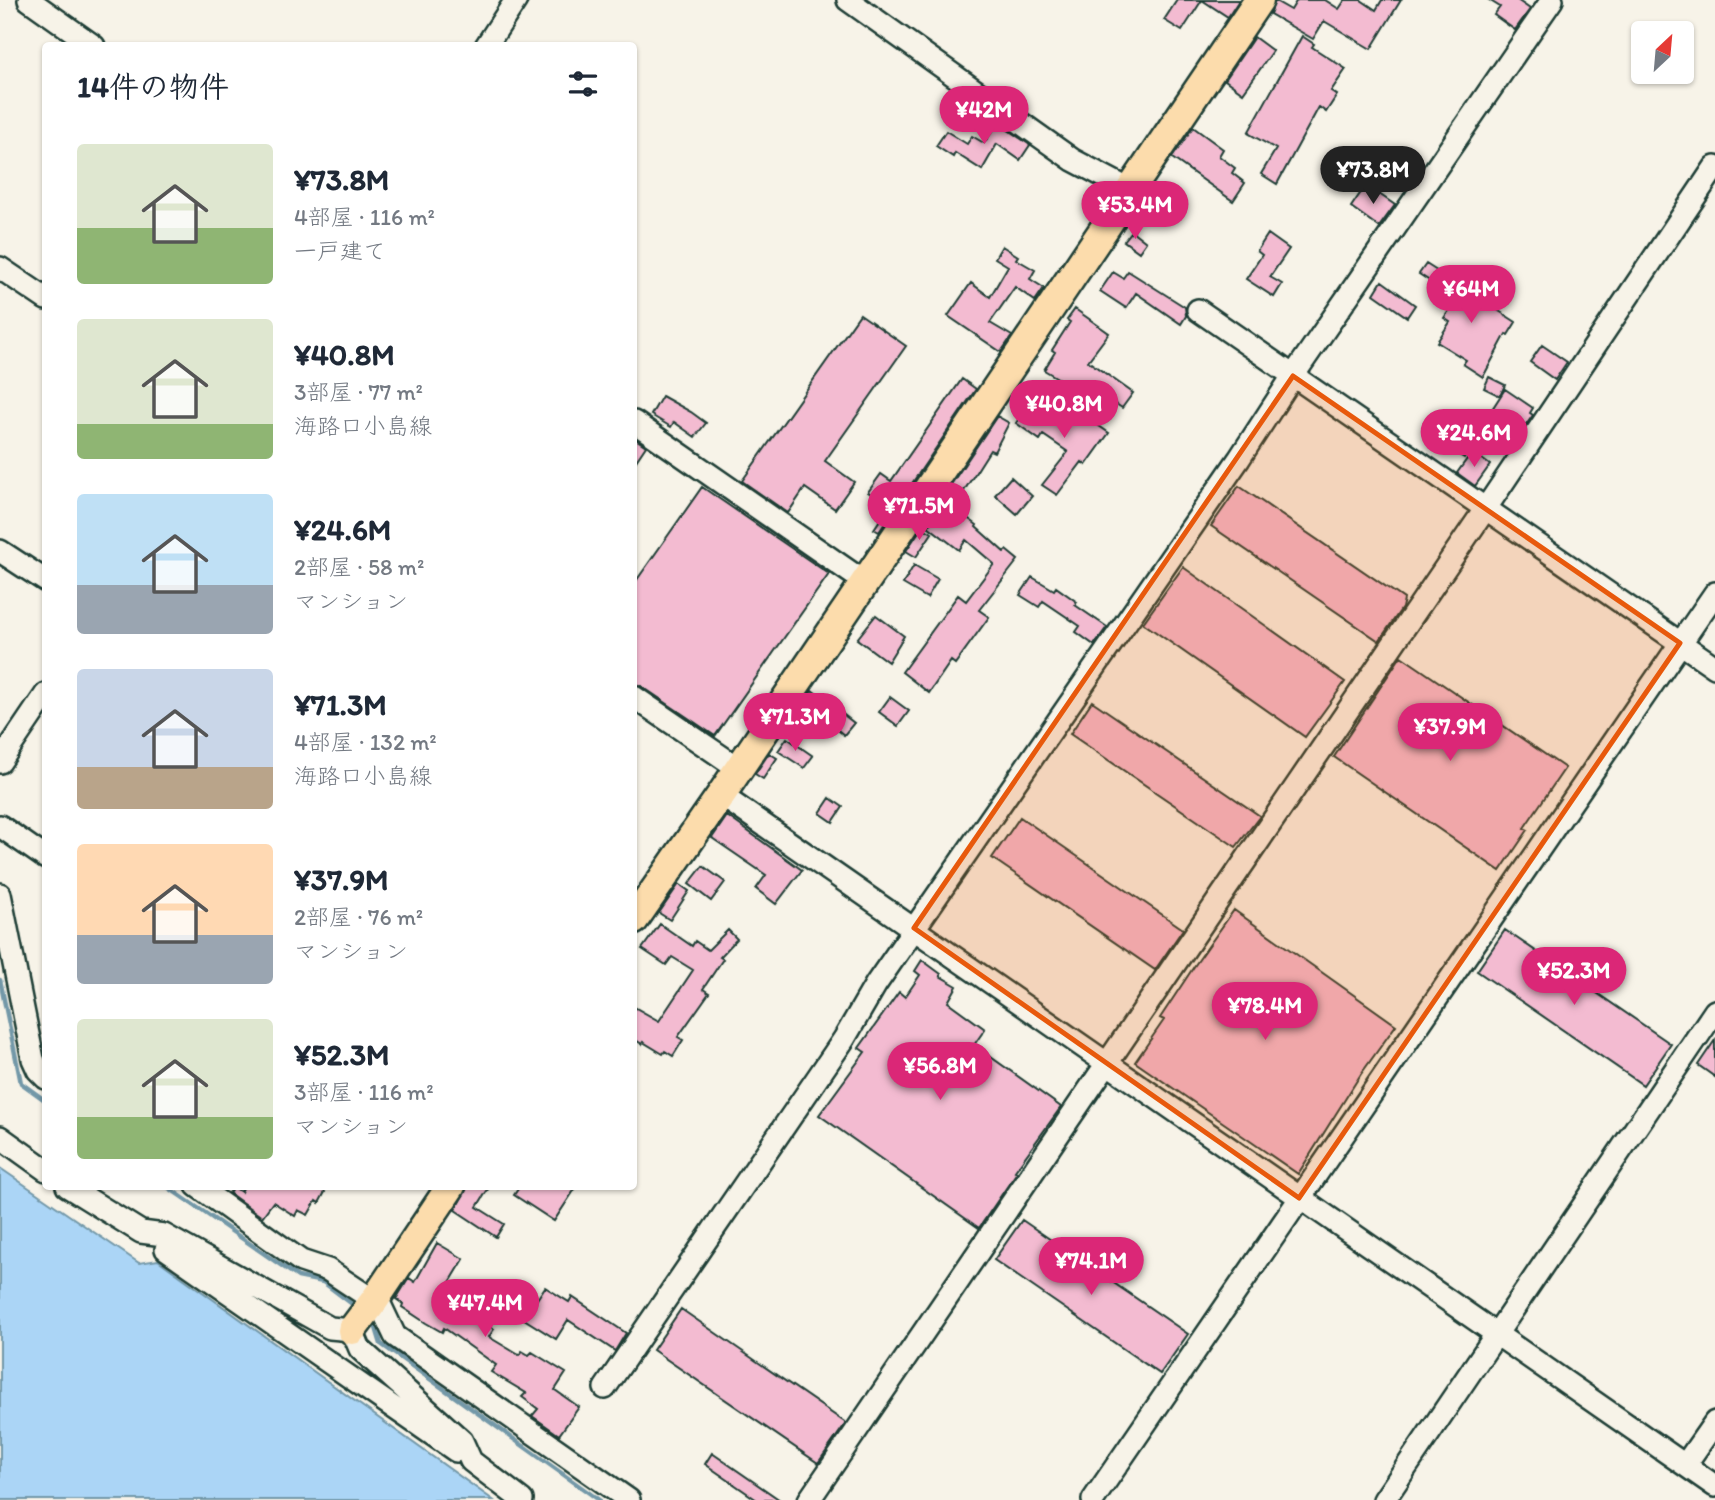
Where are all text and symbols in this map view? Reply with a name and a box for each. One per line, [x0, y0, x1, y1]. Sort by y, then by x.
north arrow [1631, 21, 1694, 84]
map controls [1631, 21, 1694, 84]
icon: filters [564, 65, 602, 103]
text: 14件の物件 [77, 68, 229, 105]
pin: ¥42M [943, 86, 1025, 146]
text: ¥42M [956, 95, 1012, 123]
pin: ¥73.8M [1316, 146, 1430, 206]
text: ¥73.8M [1336, 155, 1410, 183]
text: ¥73.8M [294, 161, 389, 198]
icon: home [133, 172, 217, 256]
pin: ¥53.4M [1078, 182, 1192, 241]
text: ¥53.4M [1097, 190, 1173, 218]
text: 4部屋 · 116 m² [294, 203, 435, 231]
text: 一戸建て [294, 237, 386, 265]
pin: ¥64M [1430, 266, 1512, 325]
text: ¥64M [1443, 274, 1499, 302]
text: ¥40.8M [294, 336, 395, 373]
icon: home [133, 347, 217, 431]
text: 3部屋 · 77 m² [294, 378, 423, 406]
pin: ¥40.8M [1007, 380, 1121, 440]
text: ¥40.8M [1025, 389, 1103, 417]
pin: ¥24.6M [1417, 410, 1531, 469]
text: 海路口小島線 [294, 412, 432, 440]
text: ¥24.6M [1437, 418, 1511, 446]
pin: ¥71.5M [862, 482, 976, 542]
text: ¥71.5M [884, 491, 954, 519]
text: ¥24.6M [294, 511, 391, 548]
icon: home [133, 522, 217, 606]
text: 2部屋 · 58 m² [294, 553, 424, 581]
text: マンション [294, 587, 408, 615]
text: ¥71.3M [294, 686, 387, 723]
pin: ¥71.3M [738, 694, 852, 753]
icon: home [133, 697, 217, 781]
text: ¥71.3M [759, 702, 831, 730]
pin: ¥37.9M [1393, 704, 1507, 763]
text: ¥37.9M [1414, 712, 1486, 740]
text: 4部屋 · 132 m² [294, 728, 437, 756]
text: 海路口小島線 [294, 762, 432, 790]
text: ¥37.9M [294, 861, 389, 898]
icon: home [133, 872, 217, 956]
text: 2部屋 · 76 m² [294, 903, 423, 931]
text: マンション [294, 937, 408, 965]
pin: ¥52.3M [1517, 948, 1631, 1007]
text: ¥52.3M [1537, 956, 1611, 984]
pin: ¥78.4M [1208, 982, 1322, 1042]
text: ¥78.4M [1228, 991, 1302, 1019]
text: ¥52.3M [294, 1036, 390, 1073]
pin: ¥56.8M [883, 1042, 997, 1102]
icon: home [133, 1047, 217, 1131]
text: ¥56.8M [903, 1051, 977, 1079]
text: 3部屋 · 116 m² [294, 1078, 434, 1106]
text: マンション [294, 1112, 408, 1140]
pin: ¥74.1M [1034, 1238, 1148, 1297]
text: ¥74.1M [1055, 1246, 1127, 1274]
pin: ¥47.4M [428, 1280, 542, 1339]
text: ¥47.4M [447, 1288, 523, 1316]

